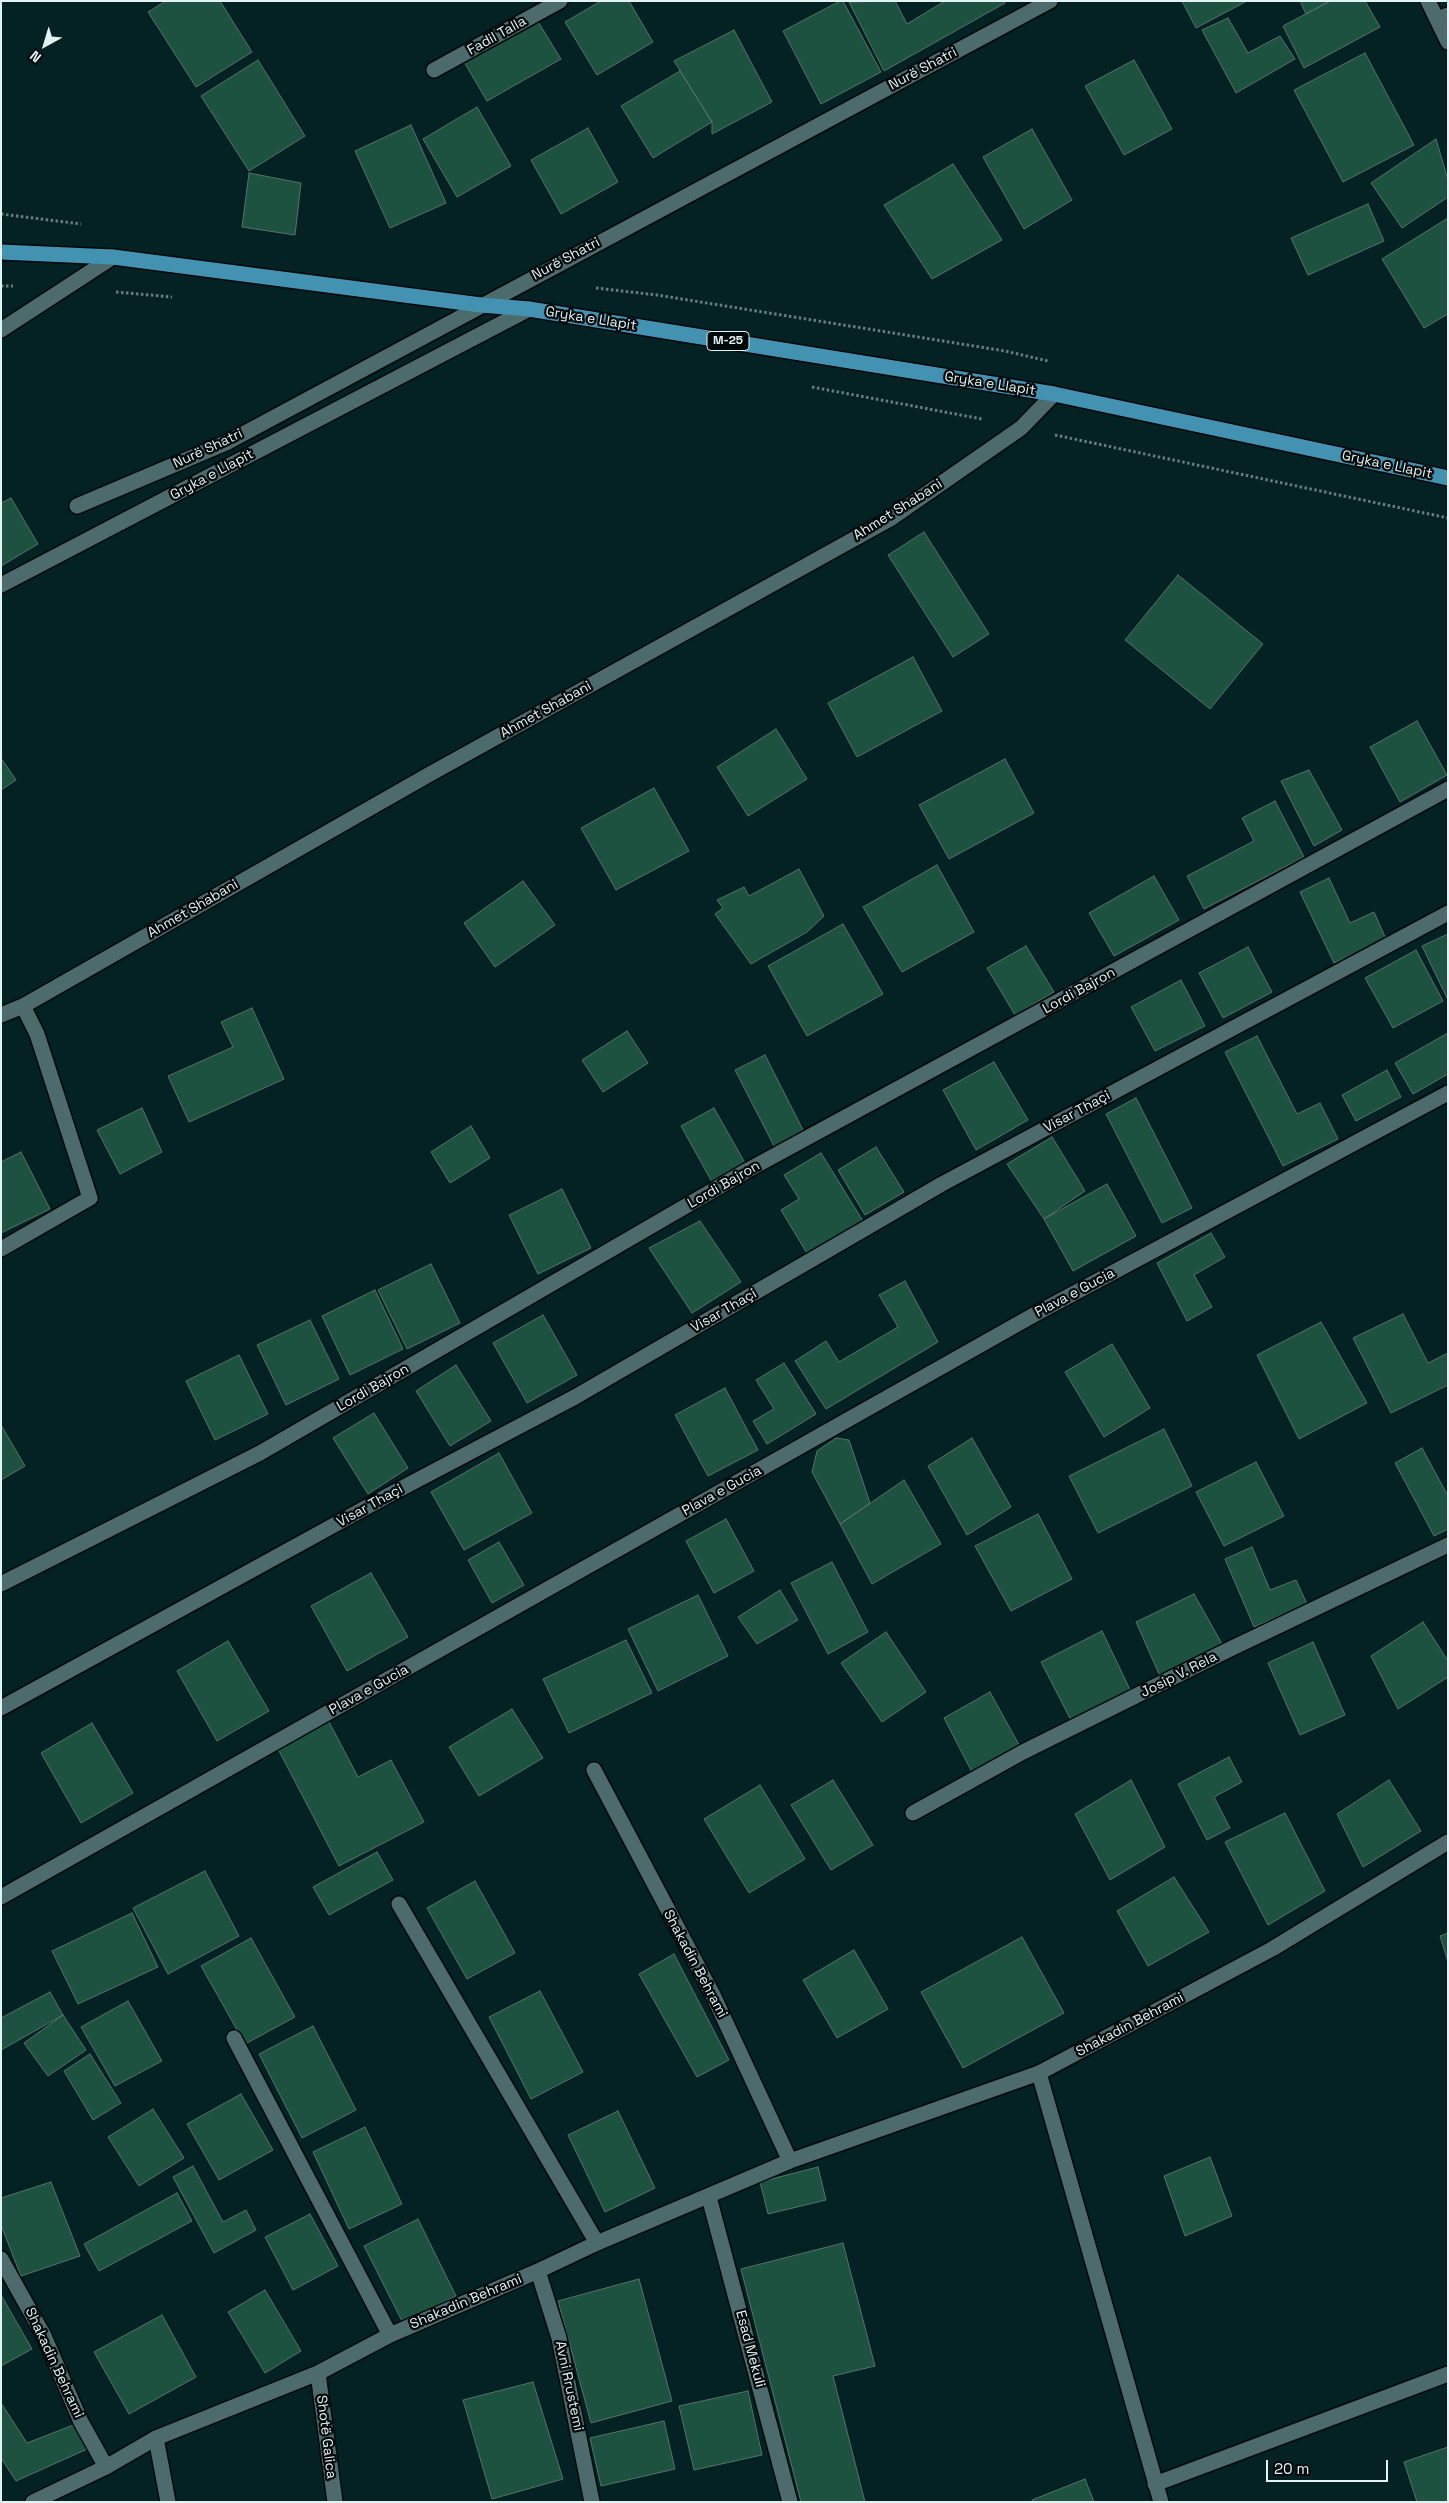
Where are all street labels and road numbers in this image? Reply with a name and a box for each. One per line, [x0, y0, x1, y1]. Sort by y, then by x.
street label: Fadil Talla [465, 13, 529, 59]
street label: Nurë Shatri [886, 44, 960, 94]
street label: Nurë Shatri [529, 234, 603, 284]
street label: Gryka e Llapit [544, 304, 638, 334]
road number: M-25 [707, 332, 749, 351]
street label: Gryka e Llapit [943, 369, 1037, 399]
street label: Nurë Shatri [171, 426, 245, 472]
street label: Gryka e Llapit [167, 446, 257, 504]
street label: Gryka e Llapit [1340, 447, 1434, 483]
street label: Ahmet Shabani [850, 476, 946, 544]
street label: Ahmet Shabani [497, 678, 595, 742]
street label: Ahmet Shabani [145, 876, 241, 942]
street label: Lordi Bajron [1040, 964, 1118, 1018]
street label: Visar Thaçi [1041, 1087, 1113, 1137]
street label: Lordi Bajron [685, 1158, 763, 1212]
street label: Plava e Gucia [1032, 1265, 1118, 1321]
street label: Visar Thaçi [688, 1286, 760, 1336]
street label: Lordi Bajron [334, 1361, 412, 1415]
street label: Plava e Gucia [679, 1462, 765, 1520]
street label: Visar Thaçi [334, 1481, 406, 1531]
street label: Josip V. Rela [1138, 1649, 1220, 1701]
street label: Plava e Gucia [326, 1661, 412, 1719]
street label: Shakadin Behrami [659, 1907, 731, 2021]
street label: Shakadin Behrami [1073, 1989, 1187, 2061]
street label: Shakadin Behrami [408, 2271, 524, 2333]
street label: Shakadin Behrami [21, 2305, 87, 2421]
street label: Esad Mekuli [732, 2309, 768, 2389]
street label: Avni Rrustemi [551, 2339, 587, 2433]
street label: Shotë Galica [313, 2394, 339, 2480]

